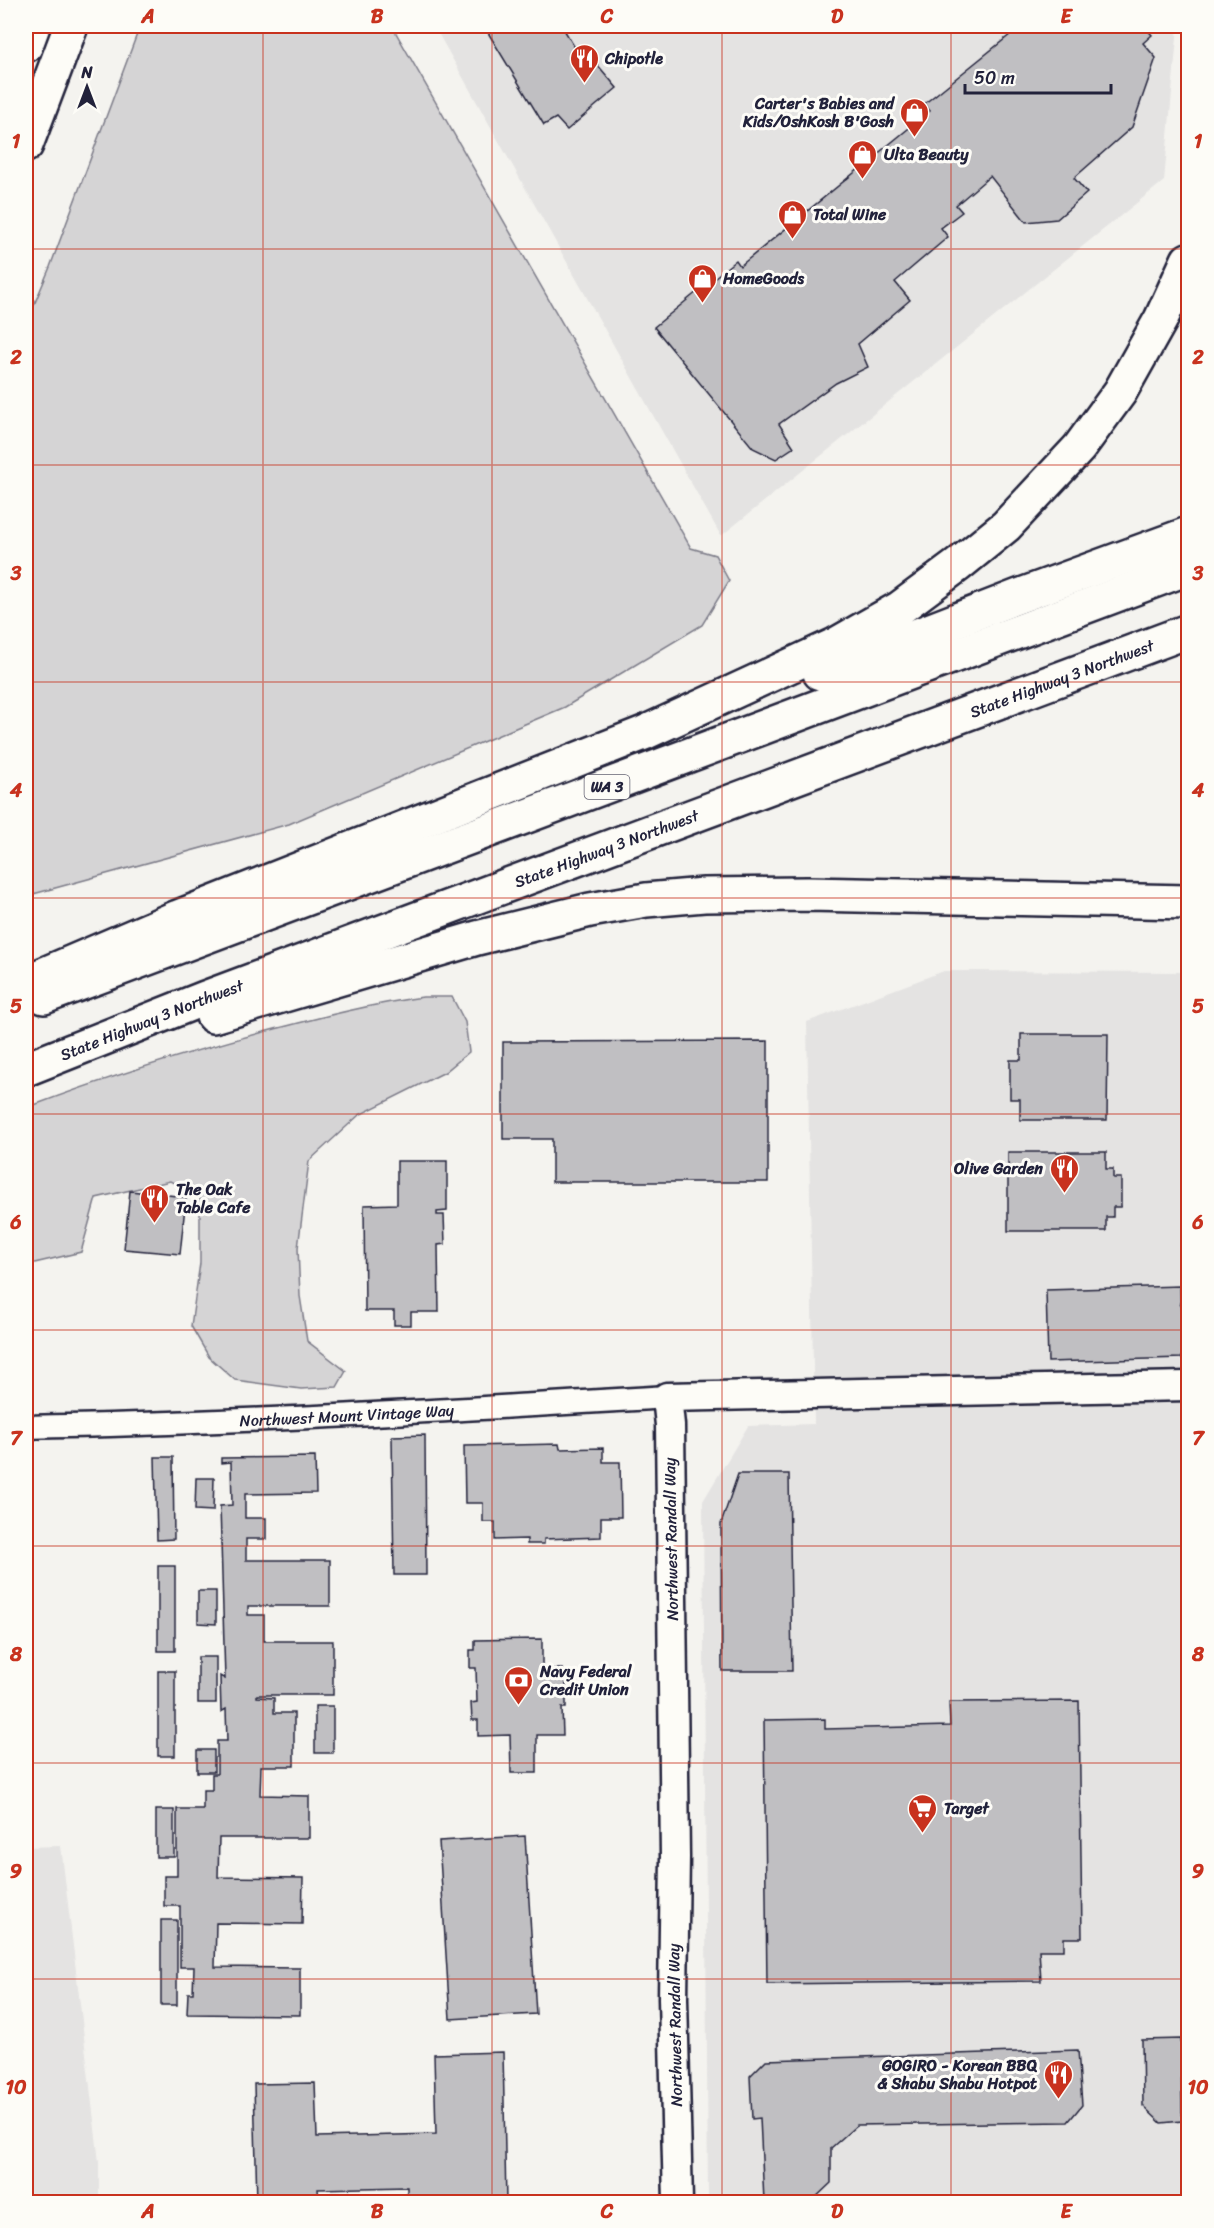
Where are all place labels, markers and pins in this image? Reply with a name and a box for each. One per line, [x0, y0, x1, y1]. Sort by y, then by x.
restaurant icon: Chipotle [568, 42, 600, 84]
place label: Chipotle [604, 44, 663, 73]
place label: Carter's Babies and Kids/OshKosh B'Gosh [742, 89, 896, 136]
shop icon: Carter's Babies and Kids/OshKosh B'Gosh [899, 96, 931, 138]
shop icon: Ulta Beauty [847, 138, 879, 180]
place label: Ulta Beauty [884, 140, 969, 169]
shop icon: Total Wine [776, 198, 808, 240]
place label: Total Wine [813, 200, 887, 229]
shop icon: HomeGoods [686, 262, 718, 304]
place label: HomeGoods [722, 264, 804, 293]
restaurant icon: Olive Garden [1048, 1152, 1080, 1194]
place label: Olive Garden [953, 1154, 1043, 1183]
place label: The Oak Table Cafe [176, 1175, 251, 1222]
restaurant icon: The Oak Table Cafe [139, 1182, 171, 1224]
place label: Navy Federal Credit Union [539, 1657, 633, 1704]
bank icon: Navy Federal Credit Union [503, 1664, 535, 1706]
supermarket icon: Target [907, 1792, 939, 1834]
place label: Target [944, 1794, 990, 1823]
place label: GOGIRO - Korean BBQ & Shabu Shabu Hotpot [877, 2051, 1038, 2098]
restaurant icon: GOGIRO - Korean BBQ & Shabu Shabu Hotpot [1042, 2058, 1074, 2100]

